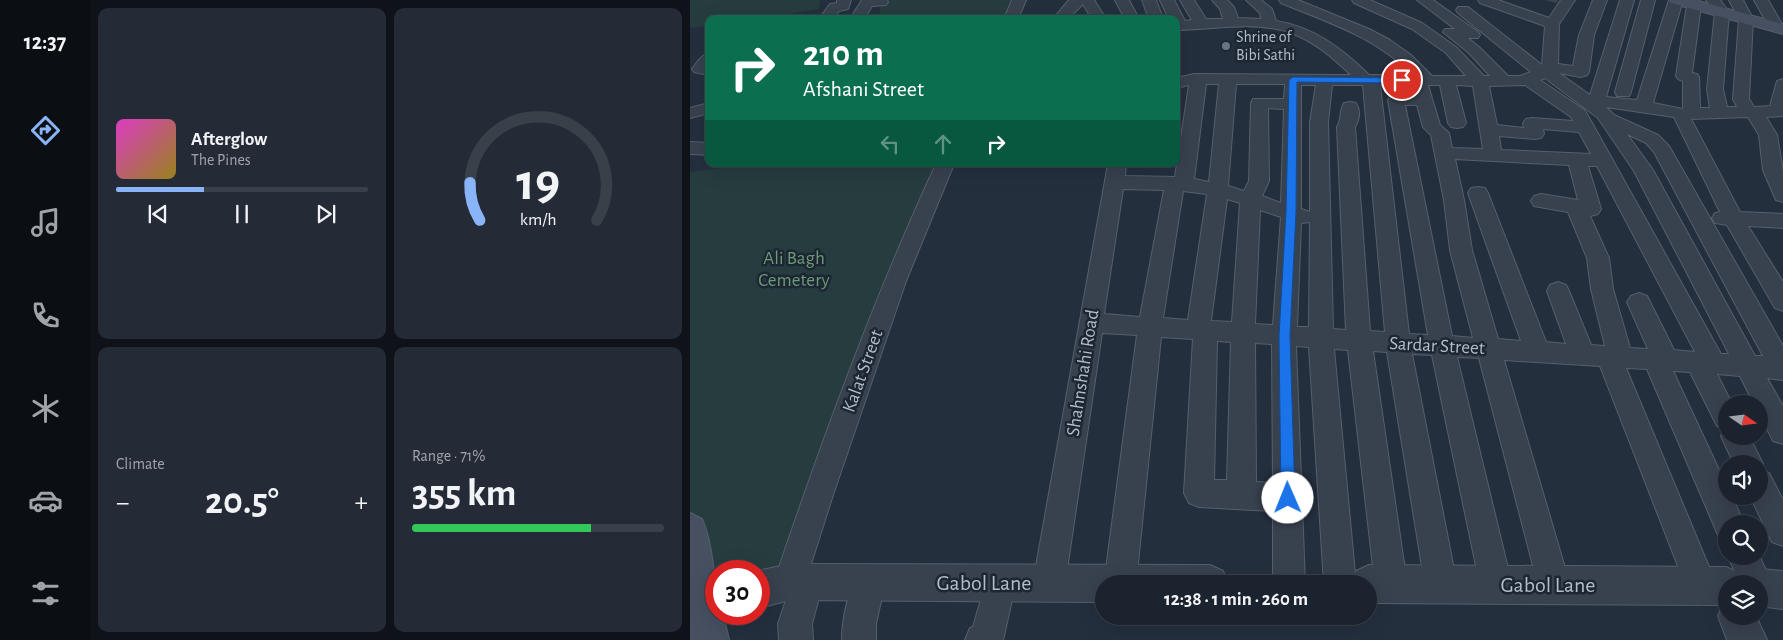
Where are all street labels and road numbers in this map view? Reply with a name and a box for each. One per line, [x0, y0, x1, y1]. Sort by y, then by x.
street label: Shahnshahi Road [1064, 308, 1102, 438]
street label: Kalat Street [839, 327, 887, 415]
street label: Sardar Street [1389, 334, 1485, 358]
street label: Gabol Lane [937, 572, 1031, 594]
street label: Gabol Lane [1501, 574, 1595, 596]

